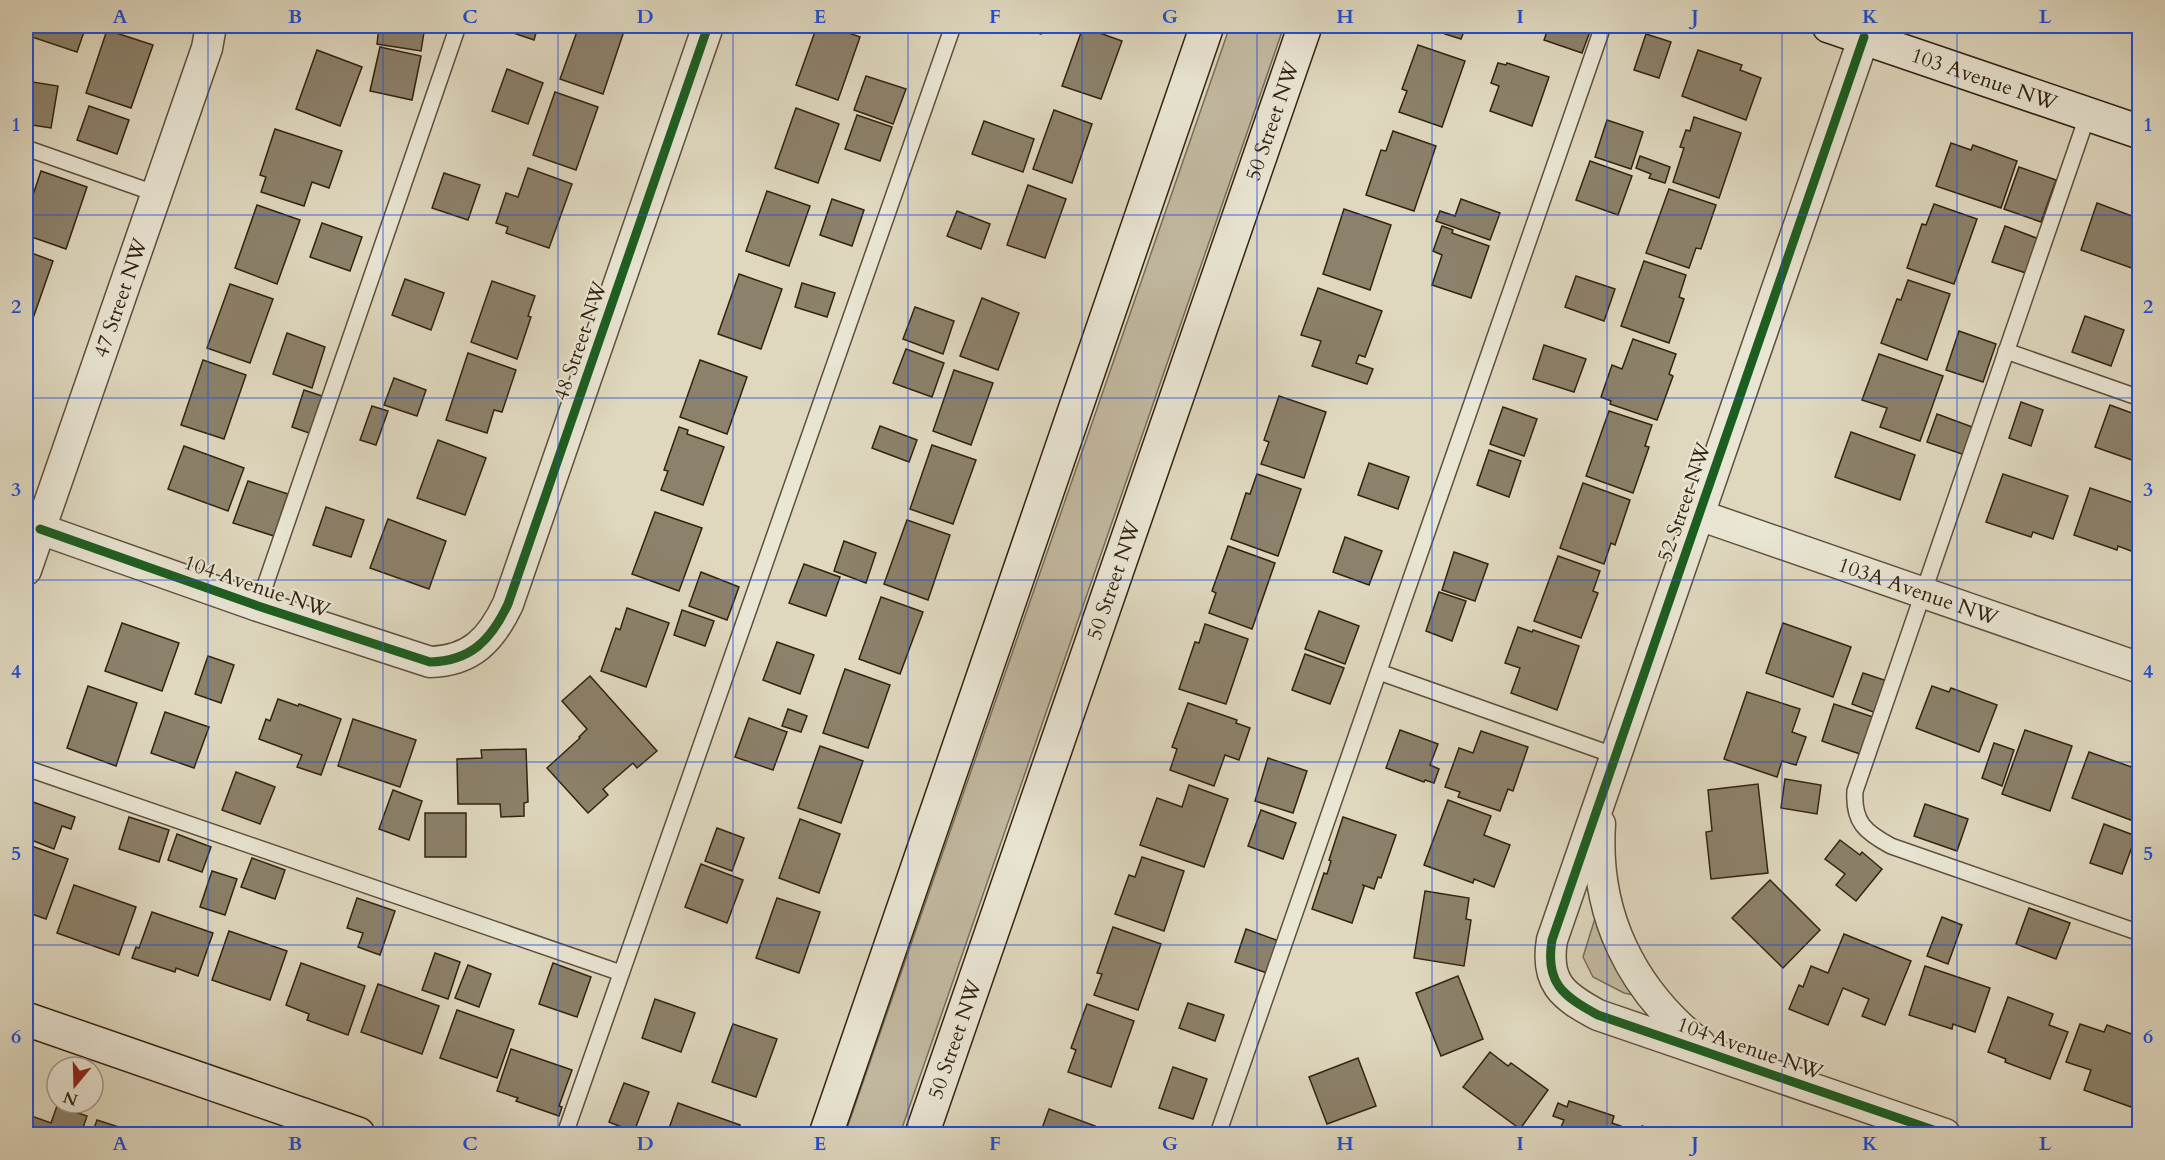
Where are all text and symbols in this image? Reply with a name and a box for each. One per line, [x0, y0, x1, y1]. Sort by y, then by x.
text: A [112, 3, 128, 30]
text: B [288, 3, 302, 30]
text: C [462, 3, 478, 30]
text: D [636, 3, 654, 30]
text: E [814, 3, 826, 30]
text: F [989, 3, 1001, 30]
text: G [1162, 3, 1178, 30]
text: H [1336, 3, 1354, 30]
text: I [1516, 3, 1524, 30]
text: J [1688, 3, 1699, 30]
text: K [1862, 3, 1879, 30]
text: L [2039, 3, 2052, 30]
street label: 103 Avenue NW [1907, 41, 2062, 118]
street label: 50 Street NW [1239, 57, 1307, 185]
text: 1 [11, 111, 21, 138]
text: 1 [2143, 111, 2153, 138]
street label: 47 Street NW [87, 234, 155, 362]
street label: 48 Street NW [547, 277, 615, 405]
text: 2 [11, 293, 21, 320]
text: 2 [2143, 293, 2153, 320]
street label: 52 Street NW [1651, 438, 1719, 566]
text: 3 [11, 476, 21, 503]
text: 3 [2143, 476, 2153, 503]
street label: 50 Street NW [1080, 516, 1148, 644]
street label: 104 Avenue NW [180, 548, 335, 625]
street label: 103A Avenue NW [1834, 550, 2003, 633]
text: 4 [11, 658, 21, 685]
text: 4 [2143, 658, 2153, 685]
text: 5 [11, 840, 21, 867]
text: 5 [2143, 840, 2153, 867]
street label: 50 Street NW [921, 975, 989, 1103]
street label: 104 Avenue NW [1673, 1010, 1828, 1087]
text: 6 [11, 1023, 21, 1050]
text: 6 [2143, 1023, 2153, 1050]
north arrow [45, 1055, 105, 1115]
text: N [60, 1086, 81, 1111]
text: A [112, 1130, 128, 1157]
text: B [288, 1130, 302, 1157]
text: C [462, 1130, 478, 1157]
text: D [636, 1130, 654, 1157]
text: E [814, 1130, 826, 1157]
text: F [989, 1130, 1001, 1157]
text: G [1162, 1130, 1178, 1157]
text: H [1336, 1130, 1354, 1157]
text: I [1516, 1130, 1524, 1157]
text: J [1688, 1130, 1699, 1157]
text: K [1862, 1130, 1879, 1157]
text: L [2039, 1130, 2052, 1157]

